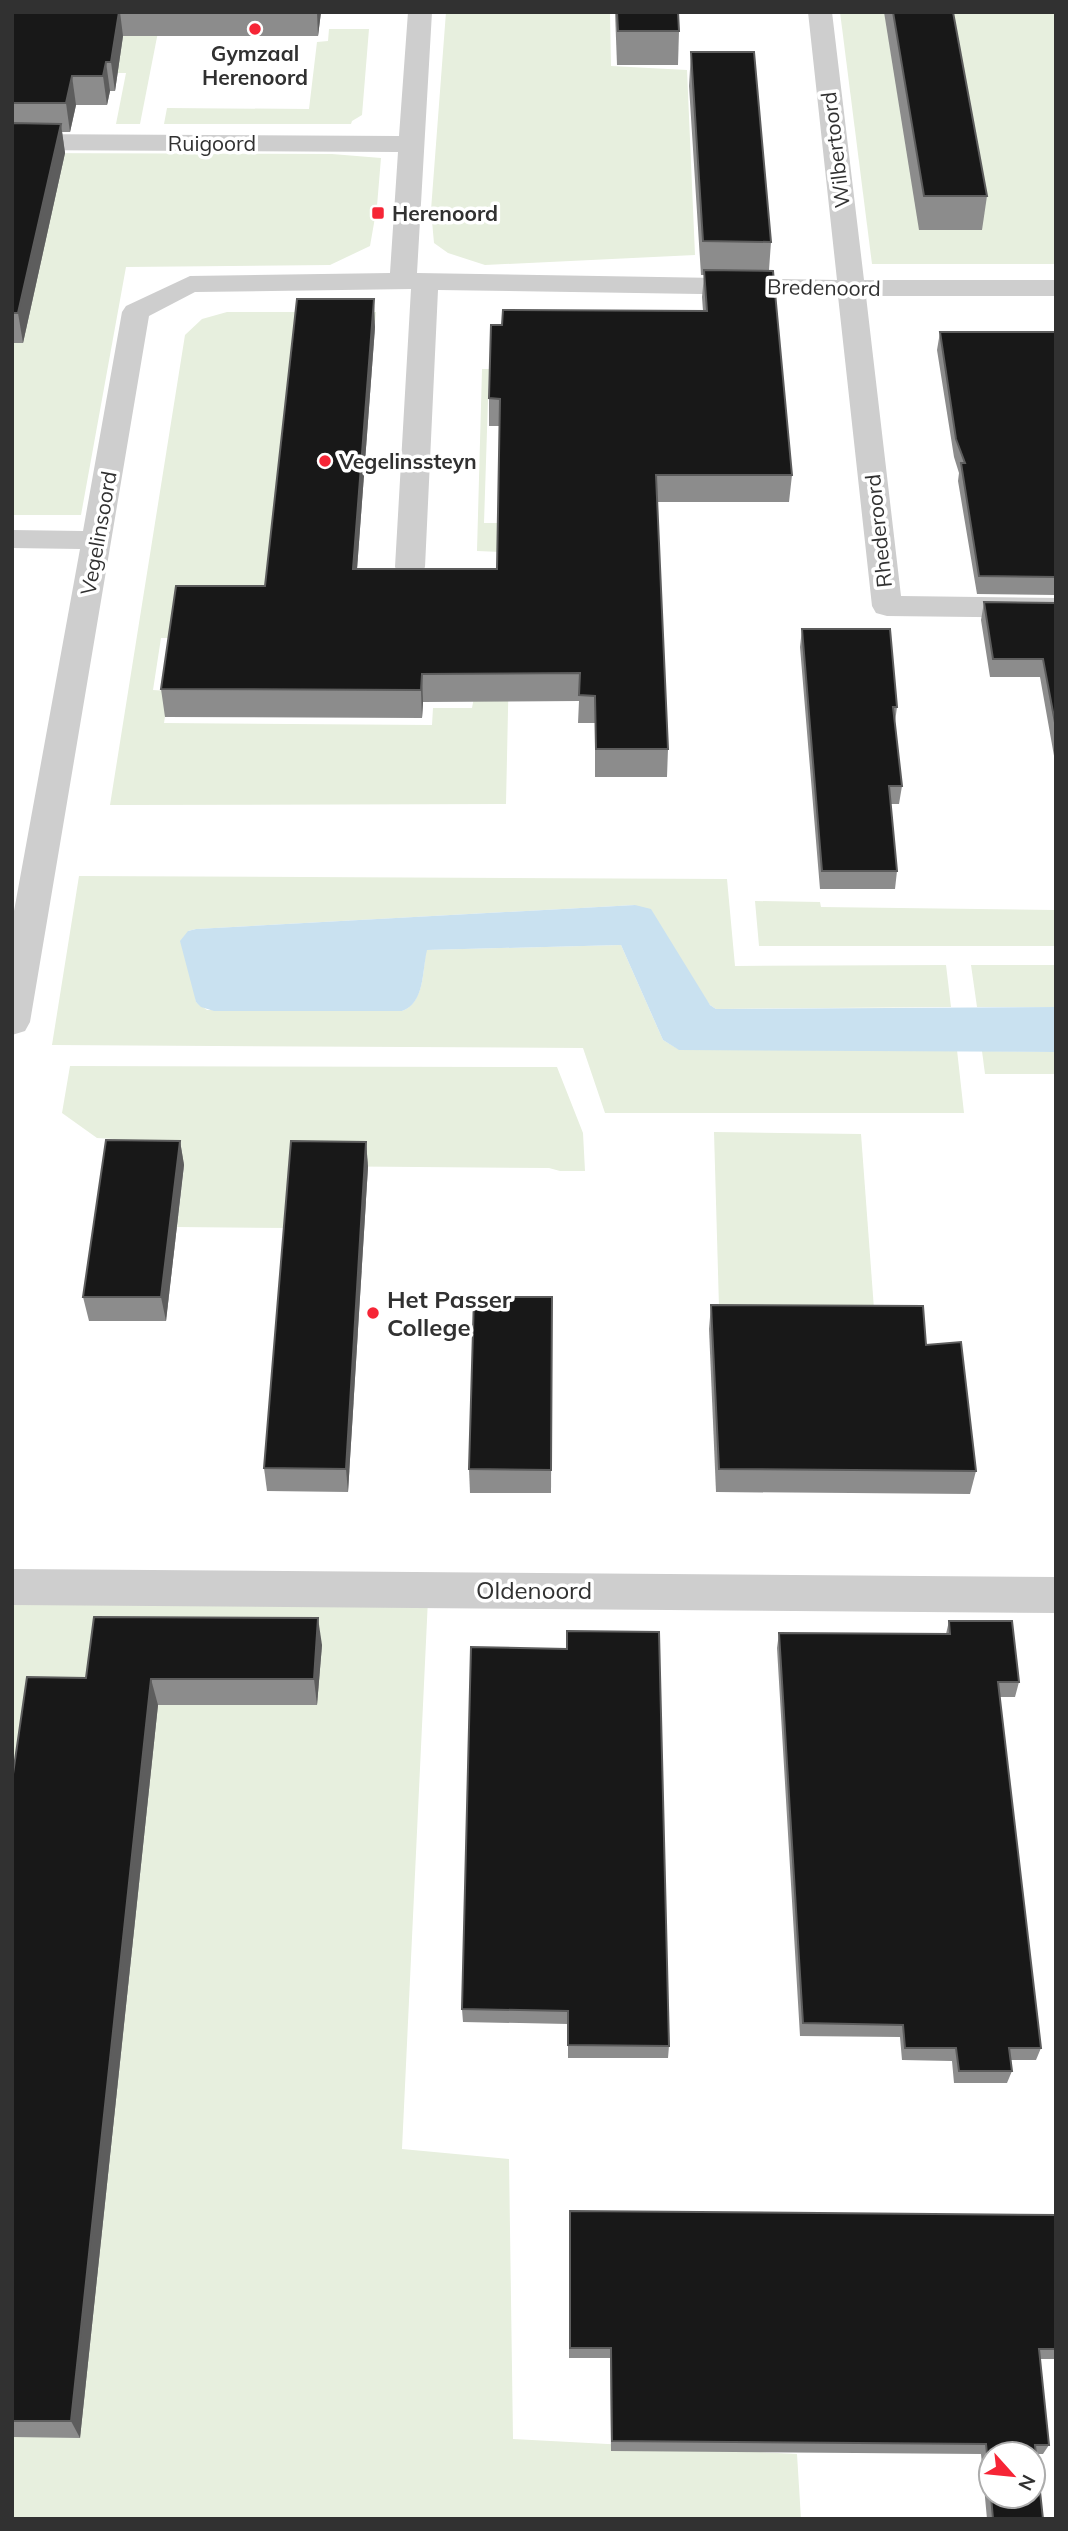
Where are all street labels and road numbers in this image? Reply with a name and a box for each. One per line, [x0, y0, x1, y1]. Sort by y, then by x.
street label: Wilbertoord [815, 90, 855, 210]
street label: Ruigoord [168, 130, 256, 156]
street label: Bredenoord [767, 273, 881, 301]
street label: Vegelinsoord [74, 469, 122, 597]
street label: Rhederoord [859, 473, 897, 589]
street label: Oldenoord [476, 1575, 592, 1605]

